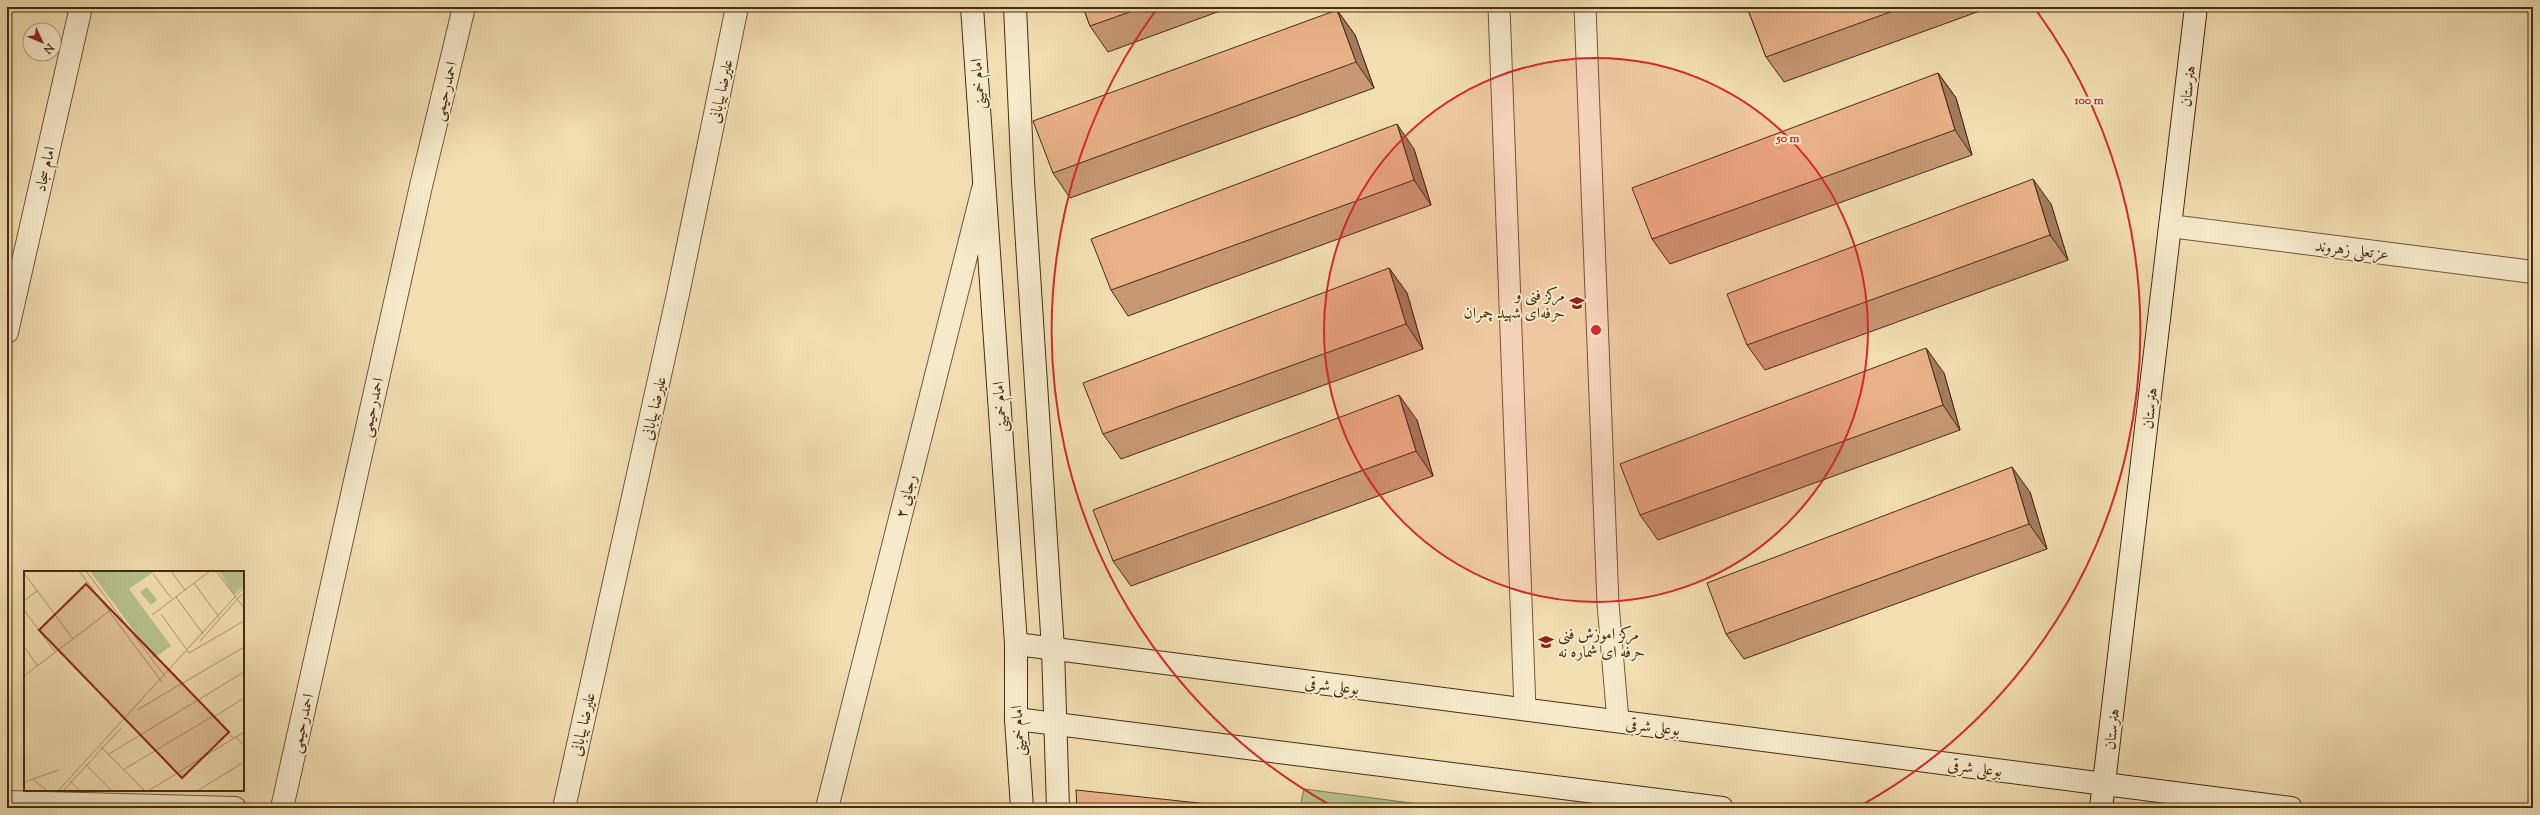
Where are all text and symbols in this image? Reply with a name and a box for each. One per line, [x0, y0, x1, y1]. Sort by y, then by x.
north arrow [22, 22, 62, 62]
text: N [40, 39, 58, 57]
street label: علیرضا بیابانی [704, 57, 740, 126]
street label: امام خمینی [966, 57, 994, 110]
street label: احمدرحیمی [428, 60, 465, 124]
street label: هنرستان [2176, 64, 2203, 108]
text: 100 m [2073, 92, 2104, 110]
text: 50 m [1776, 130, 1800, 148]
street label: امام سجاد [30, 145, 64, 195]
street label: عزتعلی زهروند [2314, 236, 2390, 267]
place label: مرکز فنی و حرفه‌ای شهید چمران [1464, 285, 1565, 326]
school or university icon: مرکز فنی و حرفه‌ای شهید چمران [1568, 294, 1586, 312]
centre of rings [1589, 323, 1603, 337]
street label: علیرضا بیابانی [637, 374, 674, 443]
street label: احمدرحیمی [355, 376, 391, 439]
street label: امام خمینی [988, 380, 1016, 433]
street label: هنرستان [2138, 386, 2165, 430]
street label: رجایی ۲ [891, 472, 924, 521]
inset map [24, 571, 244, 791]
place label: مرکز اموزش فنی حرفه ای شماره نه [1558, 624, 1645, 665]
school or university icon: مرکز اموزش فنی حرفه ای شماره نه [1537, 633, 1555, 651]
street label: بوعلی شرقی [1303, 673, 1360, 702]
street label: علیرضا بیابانی [566, 690, 603, 759]
street label: احمدرحیمی [285, 692, 321, 755]
street label: امام خمینی [1007, 705, 1033, 757]
street label: هنرستان [2100, 707, 2127, 751]
street label: بوعلی شرقی [1624, 714, 1681, 743]
street label: بوعلی شرقی [1946, 755, 2003, 784]

